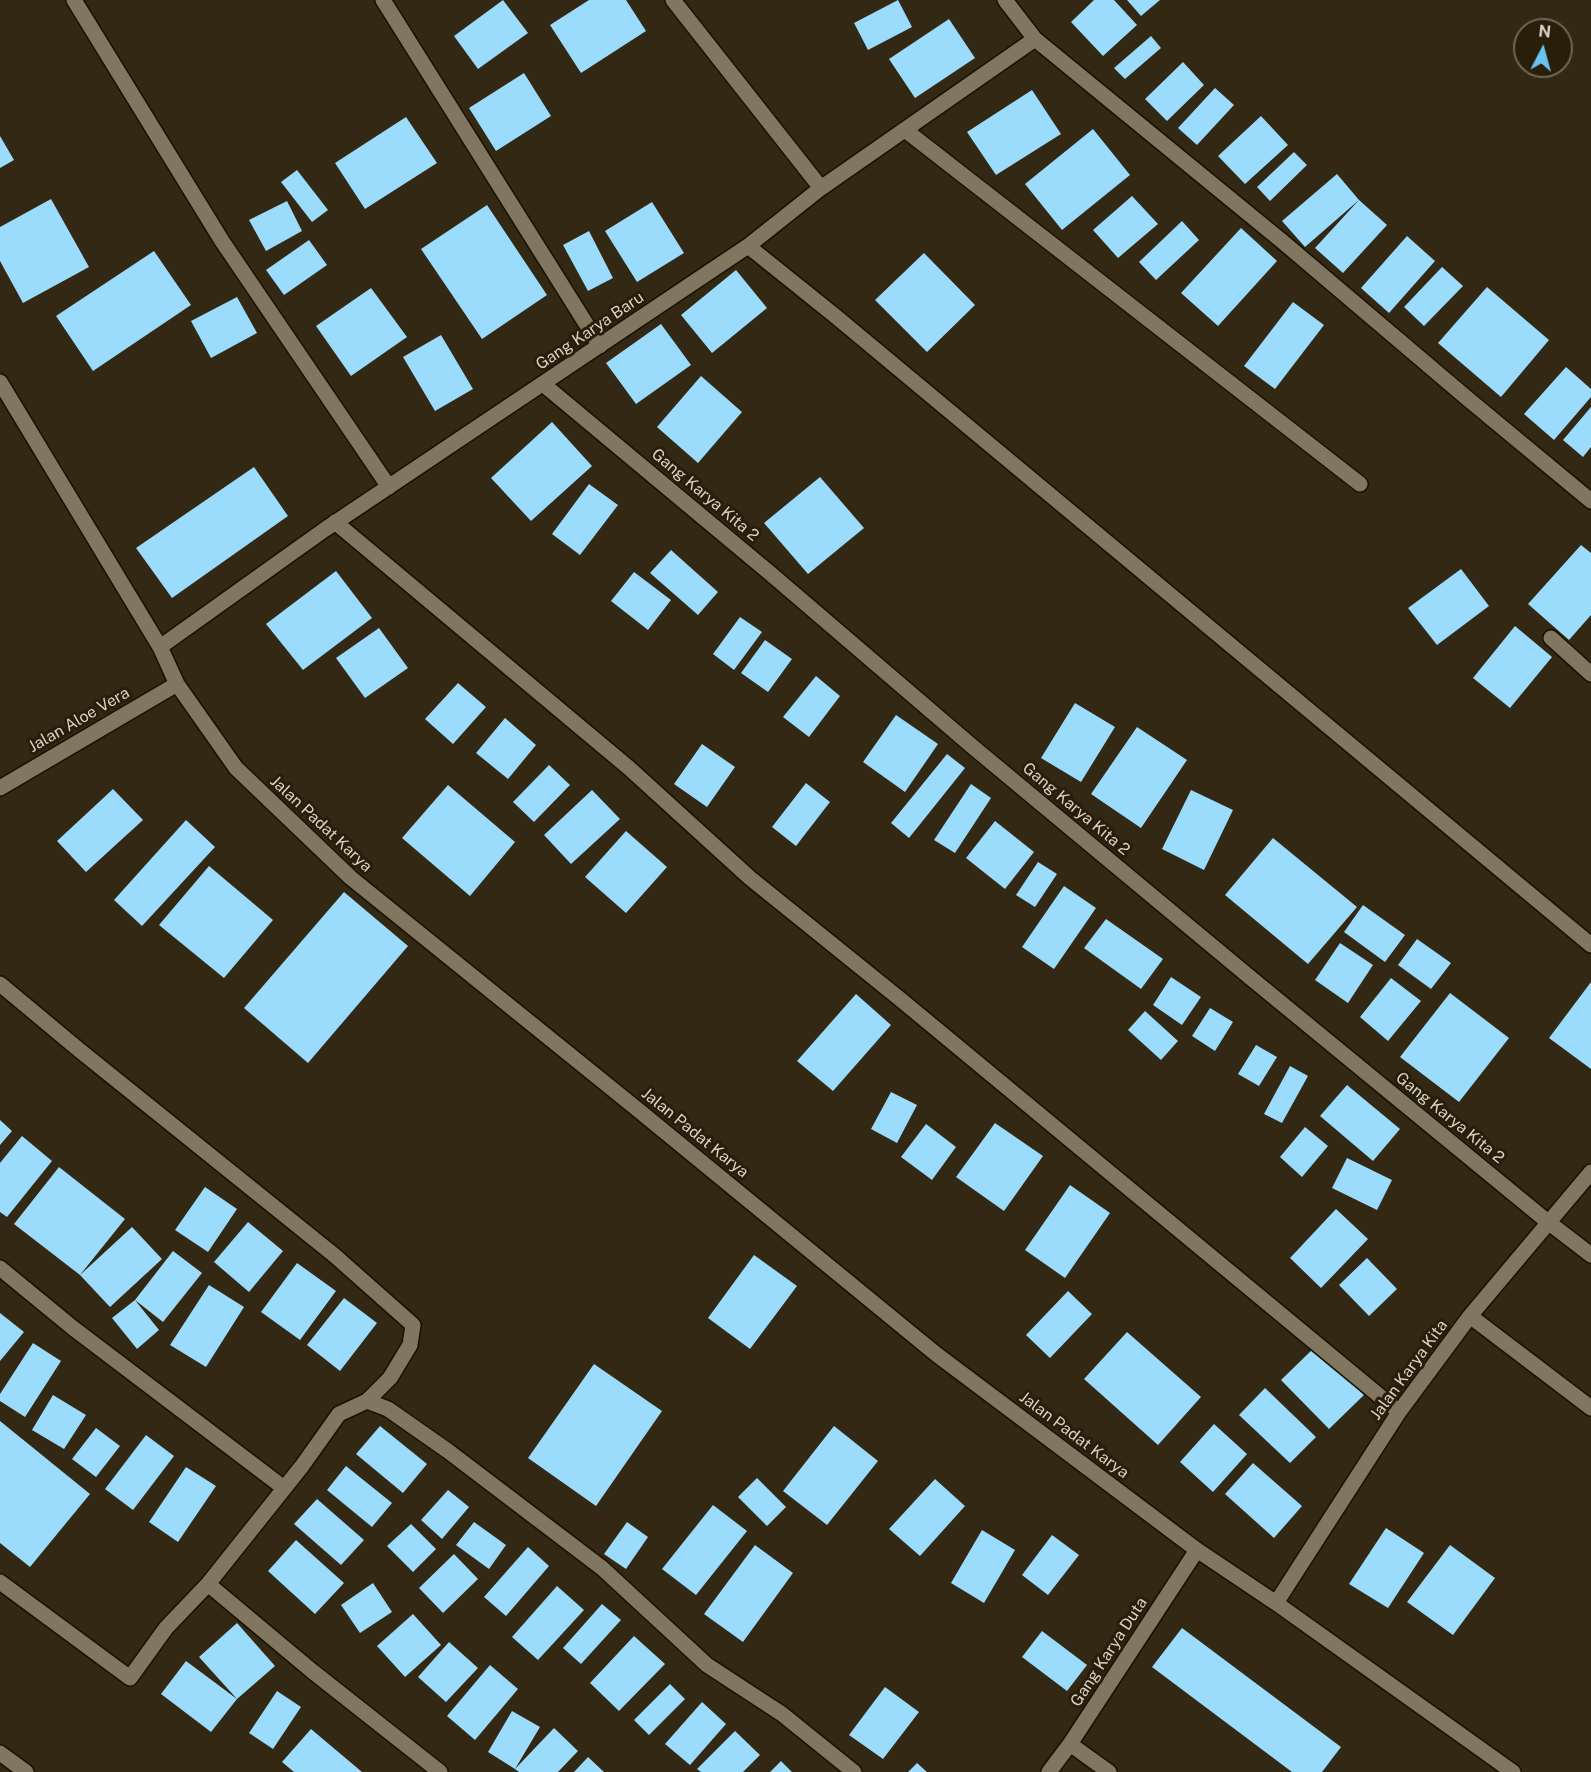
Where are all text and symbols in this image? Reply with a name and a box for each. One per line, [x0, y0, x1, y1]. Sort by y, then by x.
north arrow [1513, 18, 1573, 78]
text: N [1538, 21, 1552, 42]
street label: Gang Karya Baru [532, 288, 648, 374]
street label: Gang Karya Kita 2 [647, 445, 763, 545]
street label: Jalan Aloe Vera [25, 683, 133, 757]
street label: Gang Karya Kita 2 [1018, 759, 1134, 859]
street label: Jalan Padat Karya [266, 772, 376, 876]
street label: Gang Karya Kita 2 [1392, 1068, 1508, 1168]
street label: Jalan Padat Karya [638, 1084, 752, 1182]
street label: Jalan Karya Kita [1366, 1316, 1452, 1424]
street label: Jalan Padat Karya [1015, 1388, 1133, 1482]
street label: Gang Karya Duta [1067, 1594, 1151, 1710]

